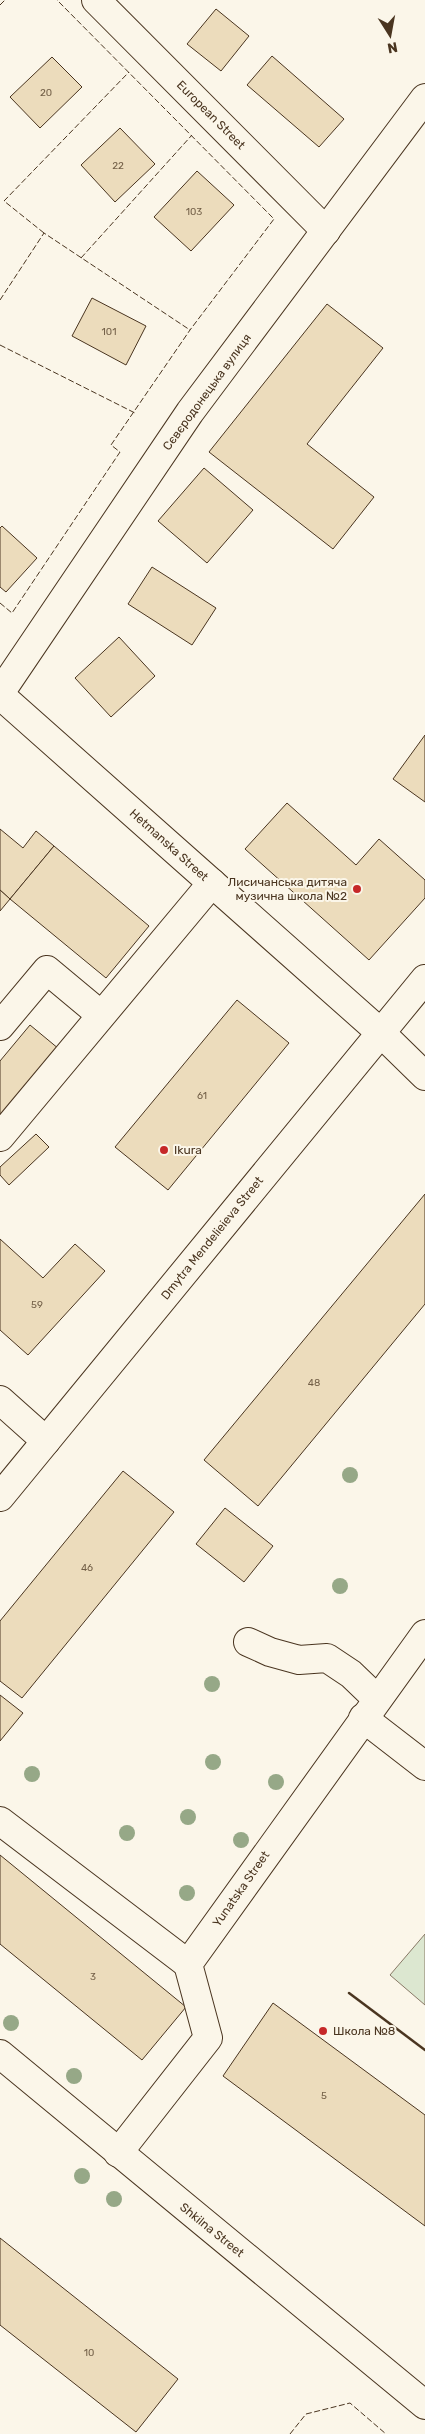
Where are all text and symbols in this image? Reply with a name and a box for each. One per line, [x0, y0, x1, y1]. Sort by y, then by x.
north arrow [365, 10, 415, 60]
text: N [386, 38, 399, 57]
street label: European Street [174, 78, 248, 152]
house number: 20 [40, 87, 52, 99]
house number: 22 [112, 160, 124, 172]
house number: 103 [186, 206, 202, 218]
house number: 101 [102, 326, 116, 338]
street label: Сєвєродонецька вулиця [160, 331, 254, 453]
street label: Hetmanska Street [127, 806, 211, 884]
place label: Лисичанська дитяча музична школа №2 [228, 875, 347, 903]
marker: Лисичанська дитяча музична школа №2 [351, 883, 363, 895]
house number: 61 [197, 1090, 207, 1102]
place label: Ikura [174, 1143, 202, 1157]
marker: Ikura [158, 1144, 170, 1156]
street label: Dmytra Mendelieieva Street [158, 1173, 266, 1302]
house number: 59 [31, 1299, 43, 1311]
house number: 48 [308, 1377, 320, 1389]
house number: 46 [81, 1562, 93, 1574]
street label: Yunatska Street [210, 1848, 272, 1930]
house number: 3 [90, 1971, 96, 1983]
place label: Школа №8 [333, 2024, 395, 2038]
marker: Школа №8 [317, 2025, 329, 2037]
house number: 5 [321, 2090, 327, 2102]
street label: Shkilna Street [177, 2200, 247, 2260]
house number: 10 [84, 2347, 94, 2359]

